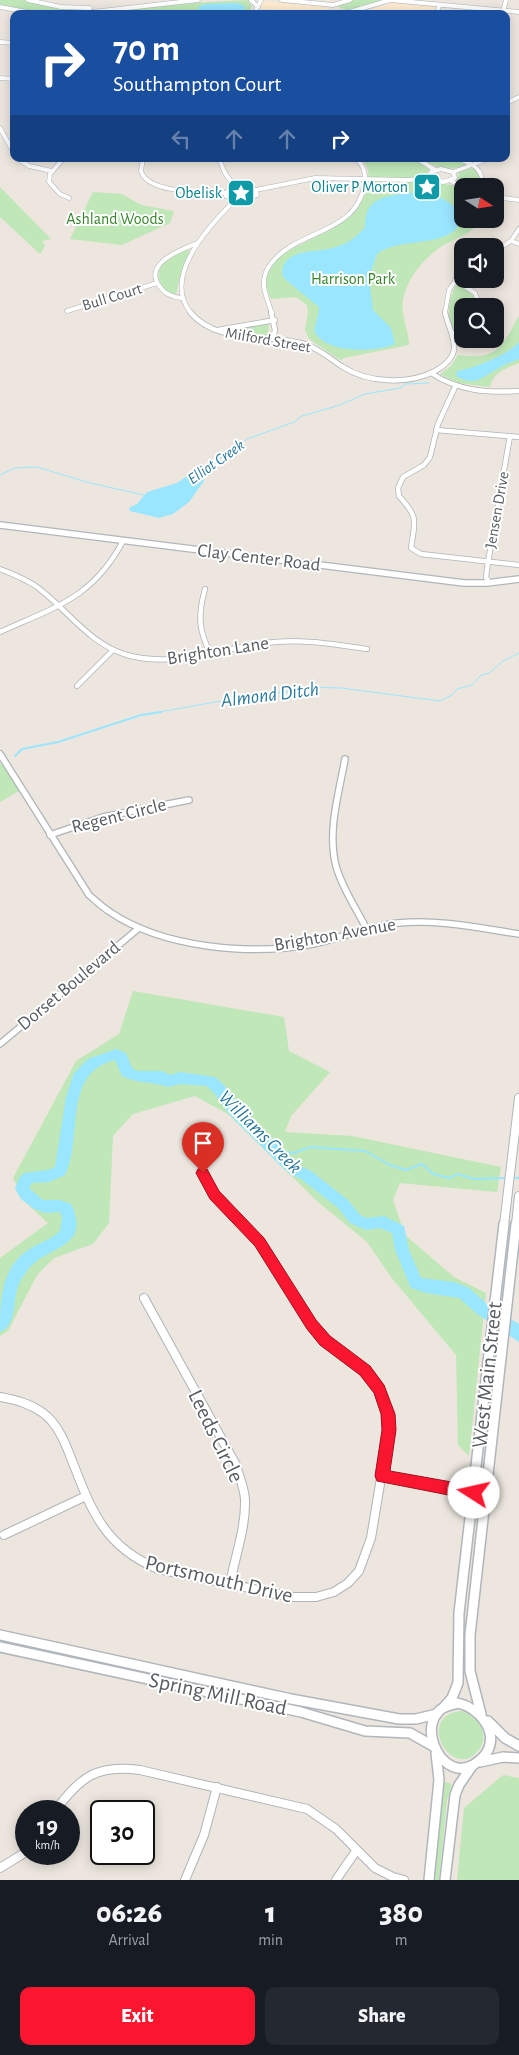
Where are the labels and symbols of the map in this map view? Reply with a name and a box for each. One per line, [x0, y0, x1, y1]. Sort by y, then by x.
place icon: Oliver P Morton [412, 172, 442, 202]
place icon: Obelisk [226, 178, 256, 208]
north arrow [454, 178, 504, 228]
place label: Oliver P Morton [311, 179, 408, 195]
place label: Obelisk [175, 185, 223, 201]
park label: Ashland Woods [66, 211, 164, 227]
park label: Harrison Park [311, 271, 396, 287]
street label: Bull Court [80, 280, 144, 314]
street label: Milford Street [224, 325, 312, 355]
water label: Elliot Creek [185, 437, 247, 487]
street label: Jensen Drive [482, 470, 512, 550]
street label: Clay Center Road [196, 541, 322, 575]
street label: Brighton Lane [166, 634, 270, 668]
water label: Almond Ditch [219, 679, 320, 711]
street label: Regent Circle [70, 795, 168, 837]
street label: Brighton Avenue [273, 915, 397, 955]
street label: Dorset Boulevard [14, 938, 124, 1034]
water label: Williams Creek [215, 1087, 305, 1177]
pin [182, 1122, 224, 1173]
street label: West Main Street [468, 1301, 506, 1449]
street label: Leeds Circle [184, 1386, 248, 1486]
position arrow [447, 1466, 499, 1518]
street label: Portsmouth Drive [143, 1551, 295, 1607]
street label: Spring Mill Road [147, 1669, 289, 1719]
speed limit sign: 30 [90, 1800, 155, 1865]

